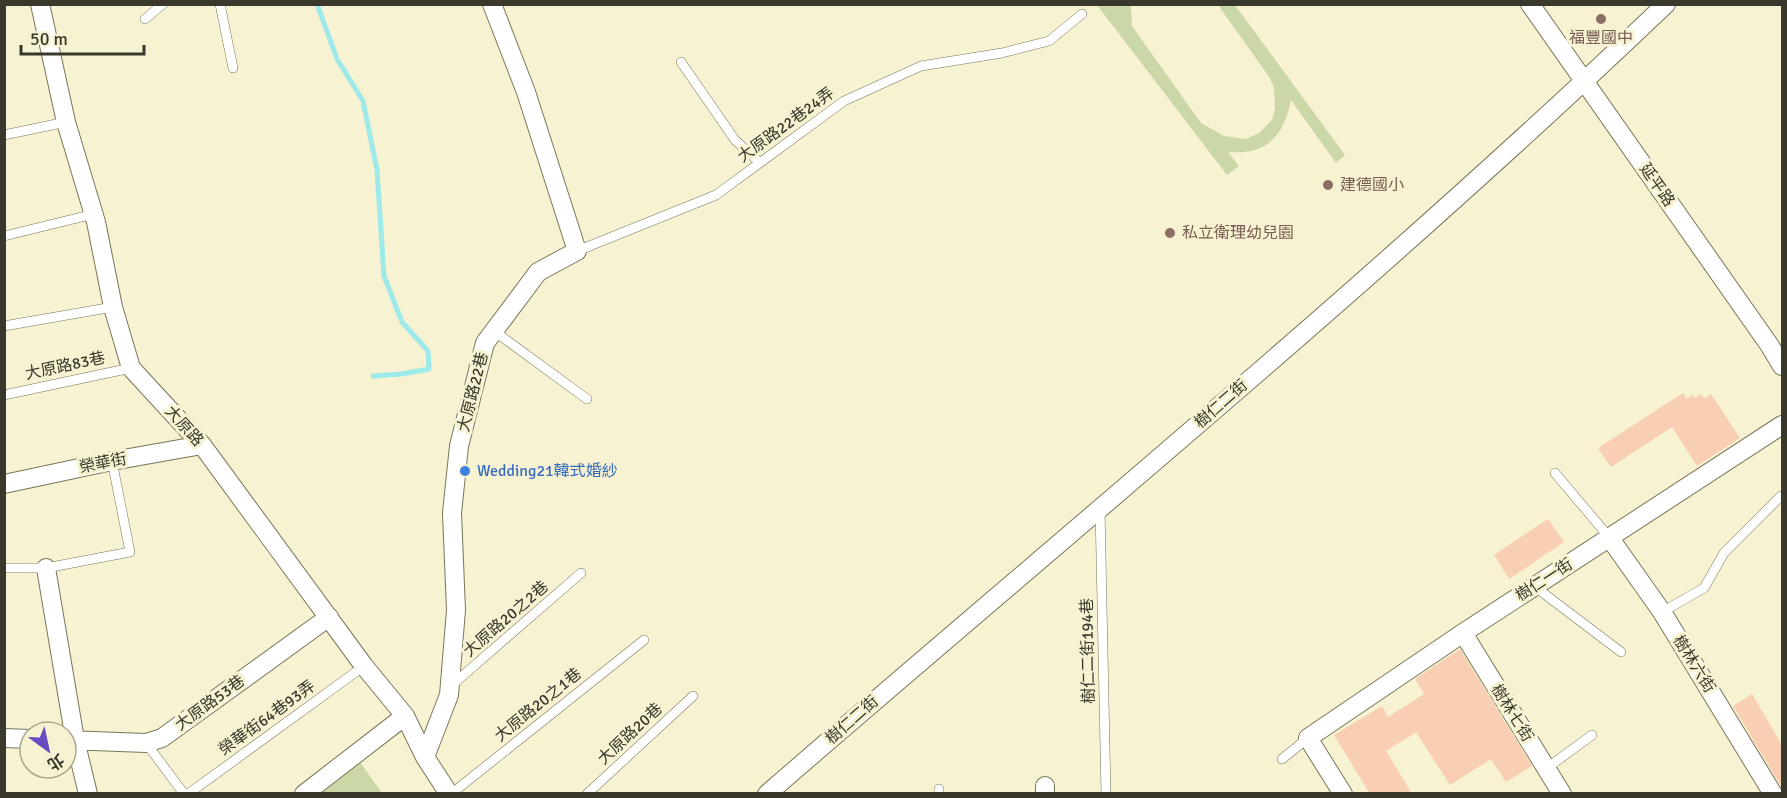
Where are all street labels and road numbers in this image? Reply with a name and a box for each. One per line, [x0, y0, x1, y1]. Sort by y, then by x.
street label: 大原路22巷24弄 [734, 83, 838, 167]
street label: 延平路 [1635, 160, 1679, 210]
street label: 大原路83巷 [23, 348, 107, 384]
street label: 大原路22巷 [453, 350, 493, 434]
street label: 樹仁二街 [1190, 375, 1252, 433]
street label: 大原路 [161, 401, 207, 451]
street label: 榮華街 [78, 449, 128, 477]
street label: 樹仁一街 [1512, 554, 1576, 606]
street label: 大原路20之2巷 [459, 577, 553, 661]
street label: 樹仁二街194巷 [1077, 598, 1099, 704]
street label: 樹林六街 [1669, 632, 1719, 696]
street label: 大原路20之1巷 [491, 664, 585, 746]
street label: 大原路53巷 [171, 671, 249, 735]
street label: 榮華街64巷93弄 [215, 676, 319, 760]
street label: 樹林七街 [1487, 681, 1537, 745]
street label: 樹仁二街 [821, 691, 883, 749]
street label: 大原路20巷 [593, 699, 667, 769]

